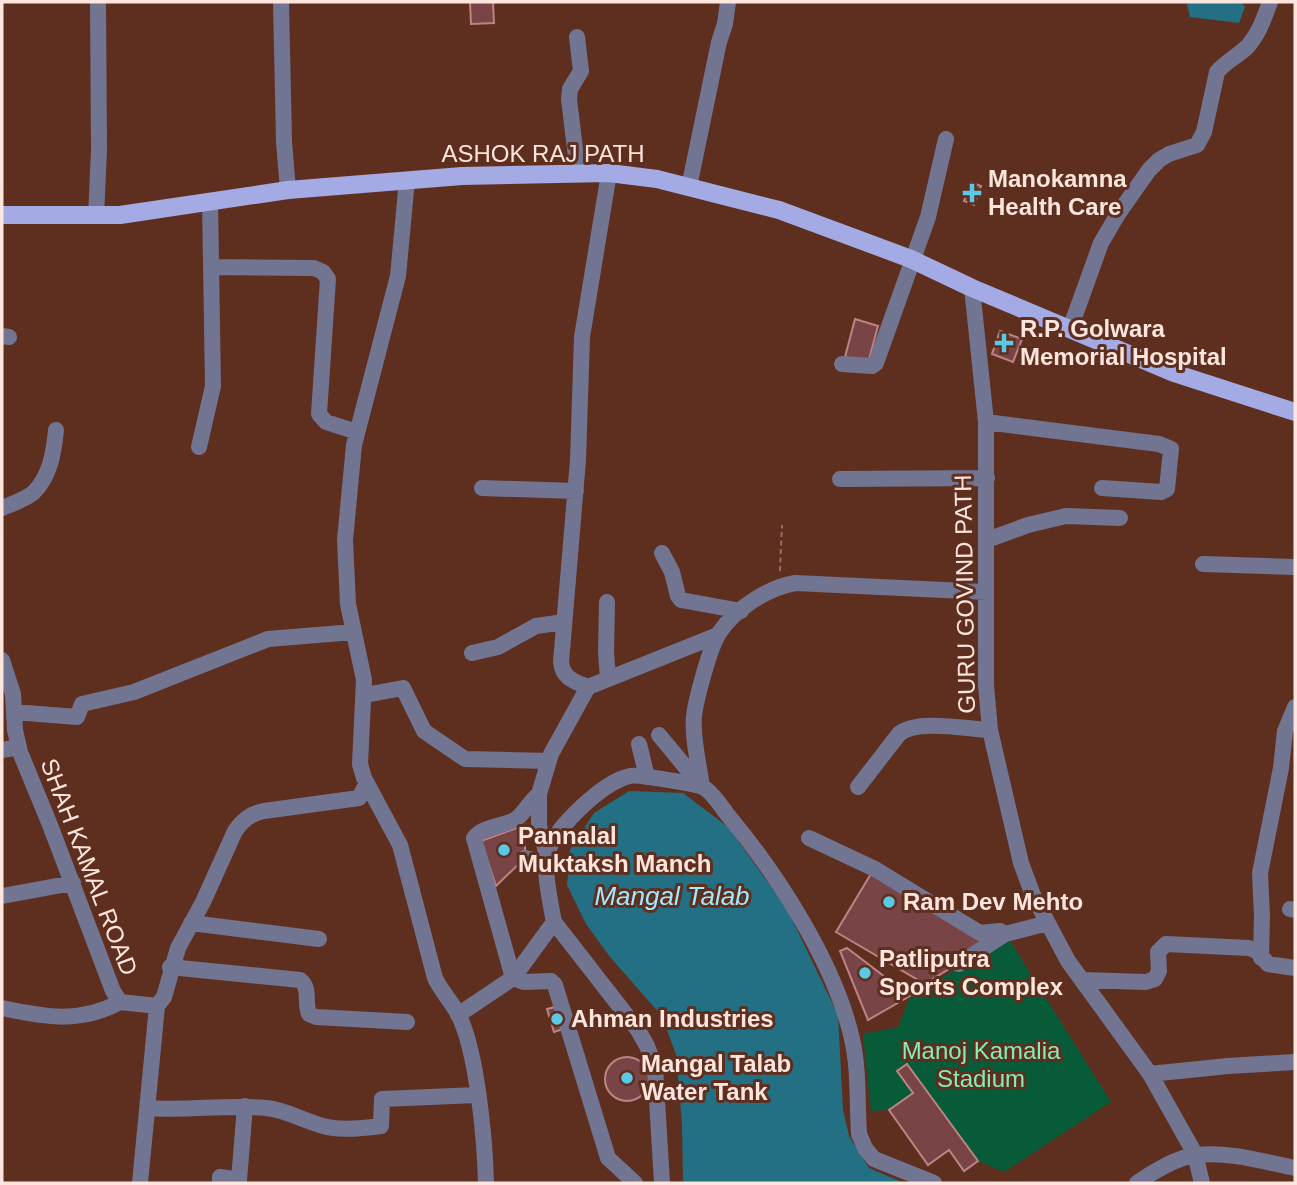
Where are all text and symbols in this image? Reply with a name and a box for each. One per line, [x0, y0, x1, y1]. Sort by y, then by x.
street label: ASHOK RAJ PATH [441, 140, 645, 167]
place label: Manokamna Health Care [988, 165, 1127, 220]
marker: Manokamna Health Care [962, 183, 982, 203]
place label: R.P. Golwara Memorial Hospital [1020, 315, 1227, 370]
marker: R.P. Golwara Memorial Hospital [994, 333, 1014, 353]
street label: GURU GOVIND PATH [949, 474, 980, 714]
street label: SHAH KAMAL ROAD [36, 755, 143, 979]
place label: Pannalal Muktaksh Manch [518, 822, 711, 877]
marker: Pannalal Muktaksh Manch [496, 842, 512, 858]
water label: Mangal Talab [594, 881, 750, 911]
place label: Ram Dev Mehto [903, 888, 1083, 915]
marker: Ram Dev Mehto [881, 894, 897, 910]
place label: Patliputra Sports Complex [879, 945, 1064, 1000]
marker: Patliputra Sports Complex [857, 965, 873, 981]
place label: Ahman Industries [571, 1005, 774, 1032]
marker: Ahman Industries [549, 1011, 565, 1027]
park label: Manoj Kamalia Stadium [902, 1037, 1061, 1092]
place label: Mangal Talab Water Tank [641, 1050, 791, 1105]
marker: Mangal Talab Water Tank [619, 1070, 635, 1086]

